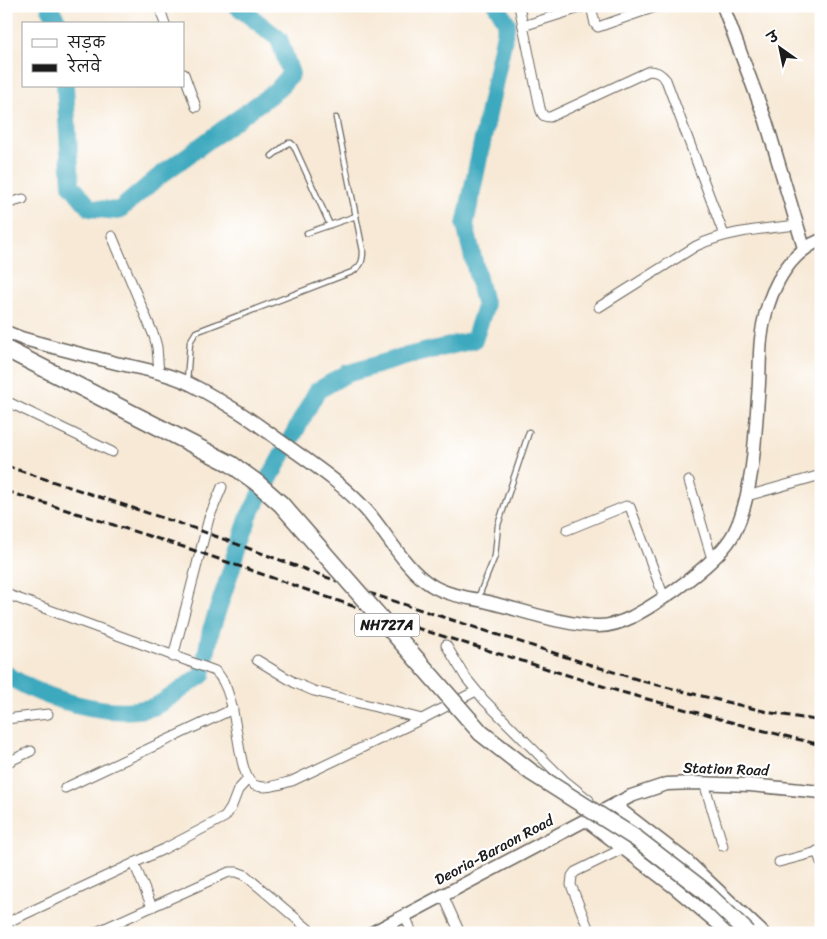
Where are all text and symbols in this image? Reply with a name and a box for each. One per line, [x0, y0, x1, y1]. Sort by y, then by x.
legend [22, 22, 185, 88]
north arrow [754, 22, 804, 72]
text: उ [761, 24, 785, 52]
text: सड़क [67, 30, 106, 56]
text: रेलवे [66, 53, 102, 80]
road number: NH727A [354, 614, 420, 636]
street label: Station Road [683, 755, 770, 784]
street label: Deoria-Baraon Road [430, 807, 559, 892]

